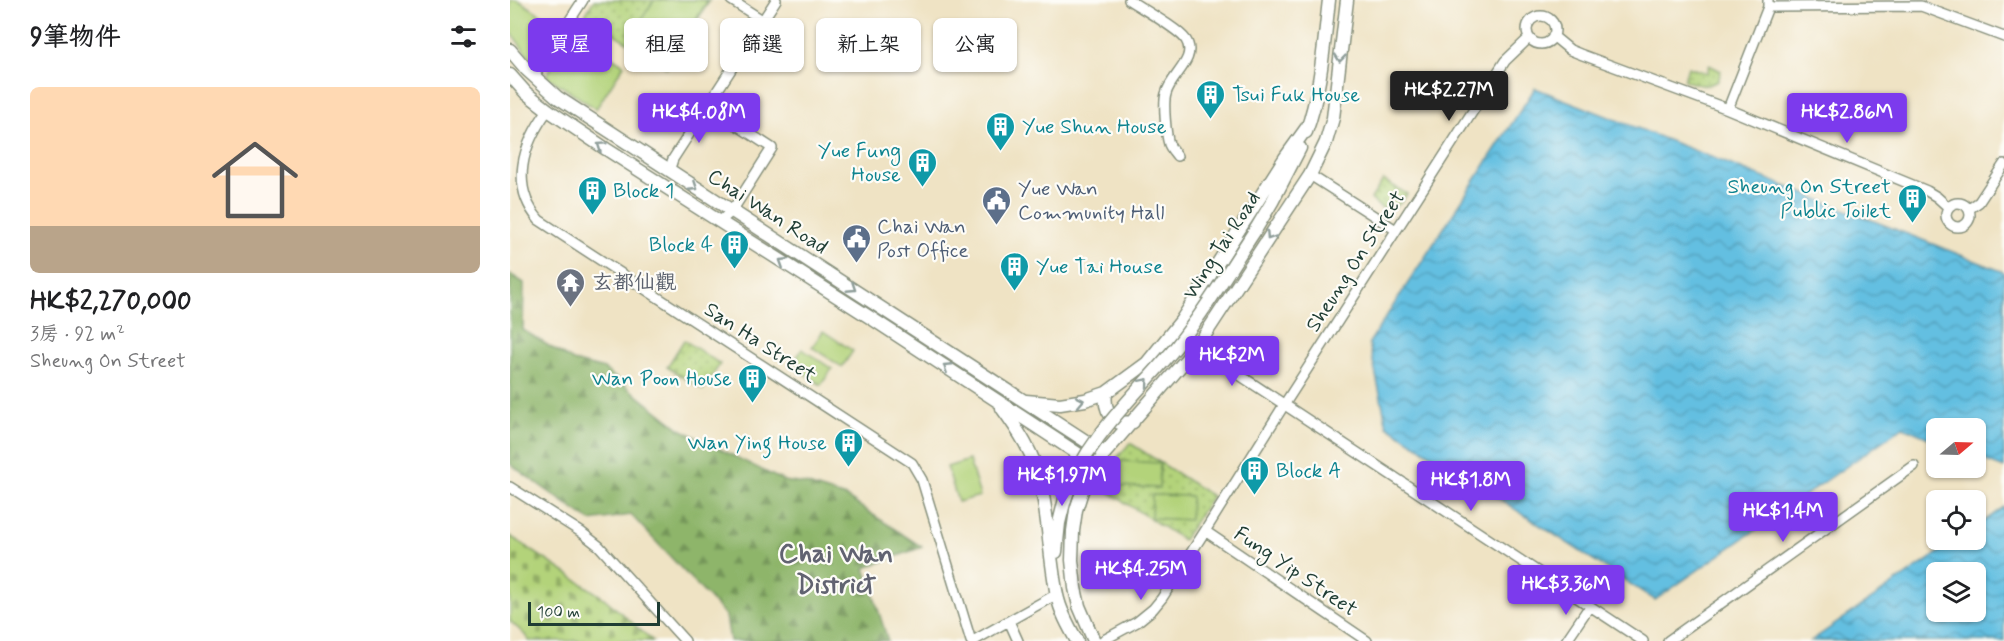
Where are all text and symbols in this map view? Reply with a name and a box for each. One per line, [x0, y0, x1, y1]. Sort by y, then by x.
chip: 買屋 [528, 18, 612, 72]
chip: 租屋 [624, 18, 708, 72]
chip: 篩選 [720, 18, 804, 72]
chip: 新上架 [816, 18, 921, 72]
chip: 公寓 [933, 18, 1017, 72]
icon: filters [447, 20, 480, 53]
text: 9筆物件 [30, 21, 121, 55]
one-way arrow [1334, 54, 1347, 63]
pin: HK$2.27M [1387, 71, 1511, 122]
text: HK$2.27M [1404, 77, 1494, 104]
building icon: Tsui Fuk House [1195, 78, 1227, 120]
place label: Tsui Fuk House [1232, 81, 1360, 109]
pin: HK$4.08M [637, 93, 761, 144]
pin: HK$2.86M [1785, 93, 1909, 144]
text: HK$4.08M [652, 99, 746, 126]
text: HK$2.86M [1801, 99, 1893, 126]
building icon: Yue Shun House [985, 110, 1017, 152]
place label: Yue Shun House [1022, 113, 1167, 141]
icon: home [201, 126, 309, 234]
place label: Yue Fung House [818, 137, 901, 189]
one-way arrow [597, 142, 608, 153]
building icon: Yue Fung House [906, 146, 938, 188]
street label: Chai Wan Road [702, 163, 833, 261]
place label: Sheung On Street Public Toilet [1728, 173, 1892, 225]
building icon: Block 1 [576, 174, 608, 216]
place label: Yue Wan Community Hall [1018, 175, 1164, 227]
place label: Block 1 [613, 177, 674, 205]
one-way arrow [687, 179, 698, 190]
building icon: Sheung On Street Public Toilet [1896, 182, 1928, 224]
public building icon: Yue Wan Community Hall [981, 184, 1013, 226]
street label: Sheung On Street [1300, 185, 1412, 338]
street label: Wing Tai Road [1176, 186, 1268, 306]
place label: Chai Wan Post Office [877, 213, 969, 265]
public building icon: Chai Wan Post Office [840, 222, 872, 264]
building icon: Block 4 [718, 228, 750, 270]
one-way arrow [1266, 229, 1277, 240]
place label: Block 4 [649, 231, 713, 259]
building icon: Yue Tai House [999, 250, 1031, 292]
place label: Yue Tai House [1036, 253, 1163, 281]
one-way arrow [779, 258, 789, 270]
temple icon: 玄都仙觀 [555, 266, 587, 308]
place label: 玄都仙觀 [592, 269, 676, 297]
one-way arrow [846, 281, 856, 293]
text: HK$2,270,000 [30, 285, 192, 319]
street label: San Ha Street [699, 296, 823, 390]
text: 3房 · 92 m² [30, 321, 125, 348]
pin: HK$2M [1190, 336, 1274, 387]
text: HK$2M [1199, 342, 1265, 369]
text: Sheung On Street [30, 348, 186, 375]
building icon: Wan Poon House [737, 362, 769, 404]
one-way arrow [943, 364, 954, 375]
place label: Wan Poon House [592, 365, 732, 393]
one-way arrow [1138, 378, 1149, 389]
one-way arrow [1075, 395, 1085, 408]
north arrow [1926, 418, 1986, 478]
map controls [1926, 418, 1986, 622]
building icon: Wan Ying House [832, 426, 864, 468]
place label: Wan Ying House [687, 429, 827, 459]
building icon: Block A [1239, 454, 1271, 496]
pin: HK$1.97M [1000, 456, 1124, 507]
place label: Block A [1276, 457, 1341, 485]
pin: HK$1.8M [1416, 461, 1526, 512]
text: HK$1.97M [1018, 462, 1106, 489]
text: HK$1.8M [1431, 467, 1511, 494]
button: locate [1926, 490, 1986, 550]
pin: HK$1.4M [1728, 492, 1838, 543]
text: HK$1.4M [1743, 498, 1823, 525]
street label: Fung Yip Street [1228, 520, 1363, 624]
district label: Chai Wan District [779, 537, 893, 603]
pin: HK$4.25M [1079, 550, 1203, 601]
text: HK$4.25M [1095, 556, 1187, 583]
button: layers [1926, 562, 1986, 622]
pin: HK$3.36M [1504, 565, 1628, 616]
text: HK$3.36M [1521, 571, 1611, 598]
scale bar [528, 599, 660, 626]
text: 100 m [537, 602, 580, 623]

